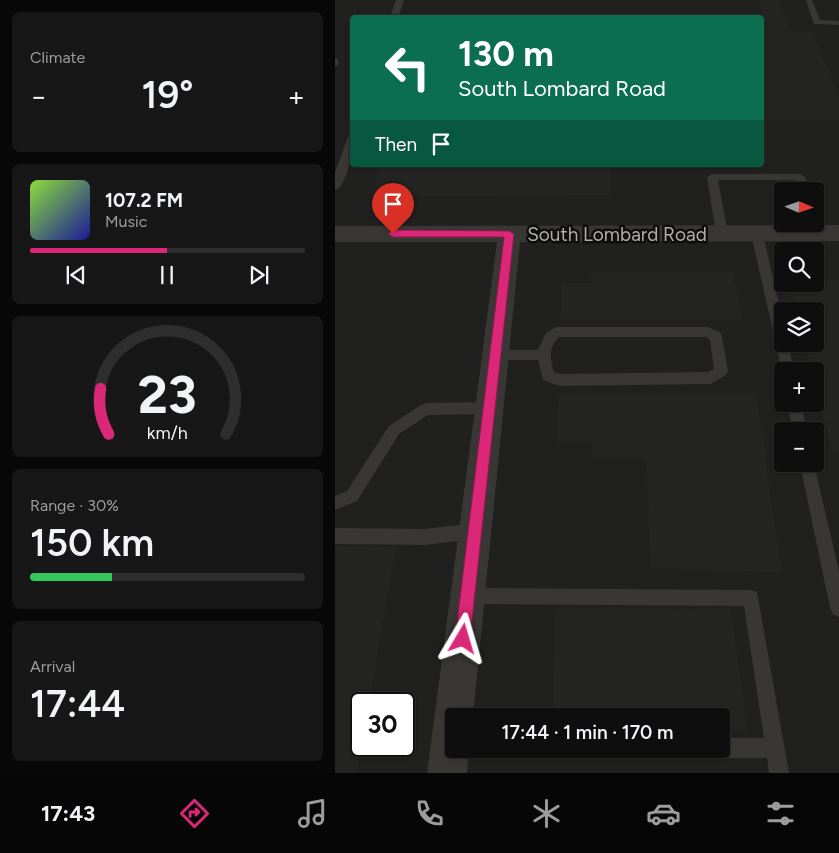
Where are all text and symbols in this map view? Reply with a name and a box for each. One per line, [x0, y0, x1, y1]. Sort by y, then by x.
text: 130 m [458, 33, 554, 75]
icon: left [375, 35, 440, 100]
text: Climate [30, 48, 85, 67]
text: 19° [142, 72, 193, 118]
text: South Lombard Road [458, 75, 666, 102]
text: − [30, 79, 47, 113]
text: + [288, 79, 305, 113]
icon: arrive [427, 130, 455, 158]
text: Then [375, 133, 417, 156]
north arrow [774, 182, 824, 232]
map controls [774, 182, 824, 472]
pin [372, 183, 414, 234]
text: 107.2 FM [105, 189, 183, 212]
icon: arrive [379, 190, 407, 218]
text: Music [105, 212, 147, 231]
street label: South Lombard Road [527, 223, 707, 246]
button: search [774, 242, 824, 292]
icon: previous [62, 261, 90, 289]
icon: pause [153, 261, 181, 289]
icon: next [245, 261, 273, 289]
button: layers [774, 302, 824, 352]
button: + [774, 362, 824, 412]
text: 23 [138, 364, 197, 426]
text: km/h [147, 422, 188, 443]
button: − [774, 422, 824, 472]
text: Range · 30% [30, 496, 119, 515]
text: 150 km [30, 520, 154, 566]
position arrow [436, 612, 488, 664]
text: Arrival [30, 657, 75, 676]
text: 17:44 [30, 681, 125, 727]
speed limit sign: 30 [350, 692, 415, 757]
text: 17:44 · 1 min · 170 m [502, 721, 673, 744]
icon: directions [177, 796, 212, 831]
icon: music [295, 796, 330, 831]
icon: phone [412, 796, 447, 831]
icon: climate [529, 796, 564, 831]
icon: car [646, 796, 681, 831]
icon: filters [763, 796, 798, 831]
text: 17:43 [41, 800, 95, 827]

